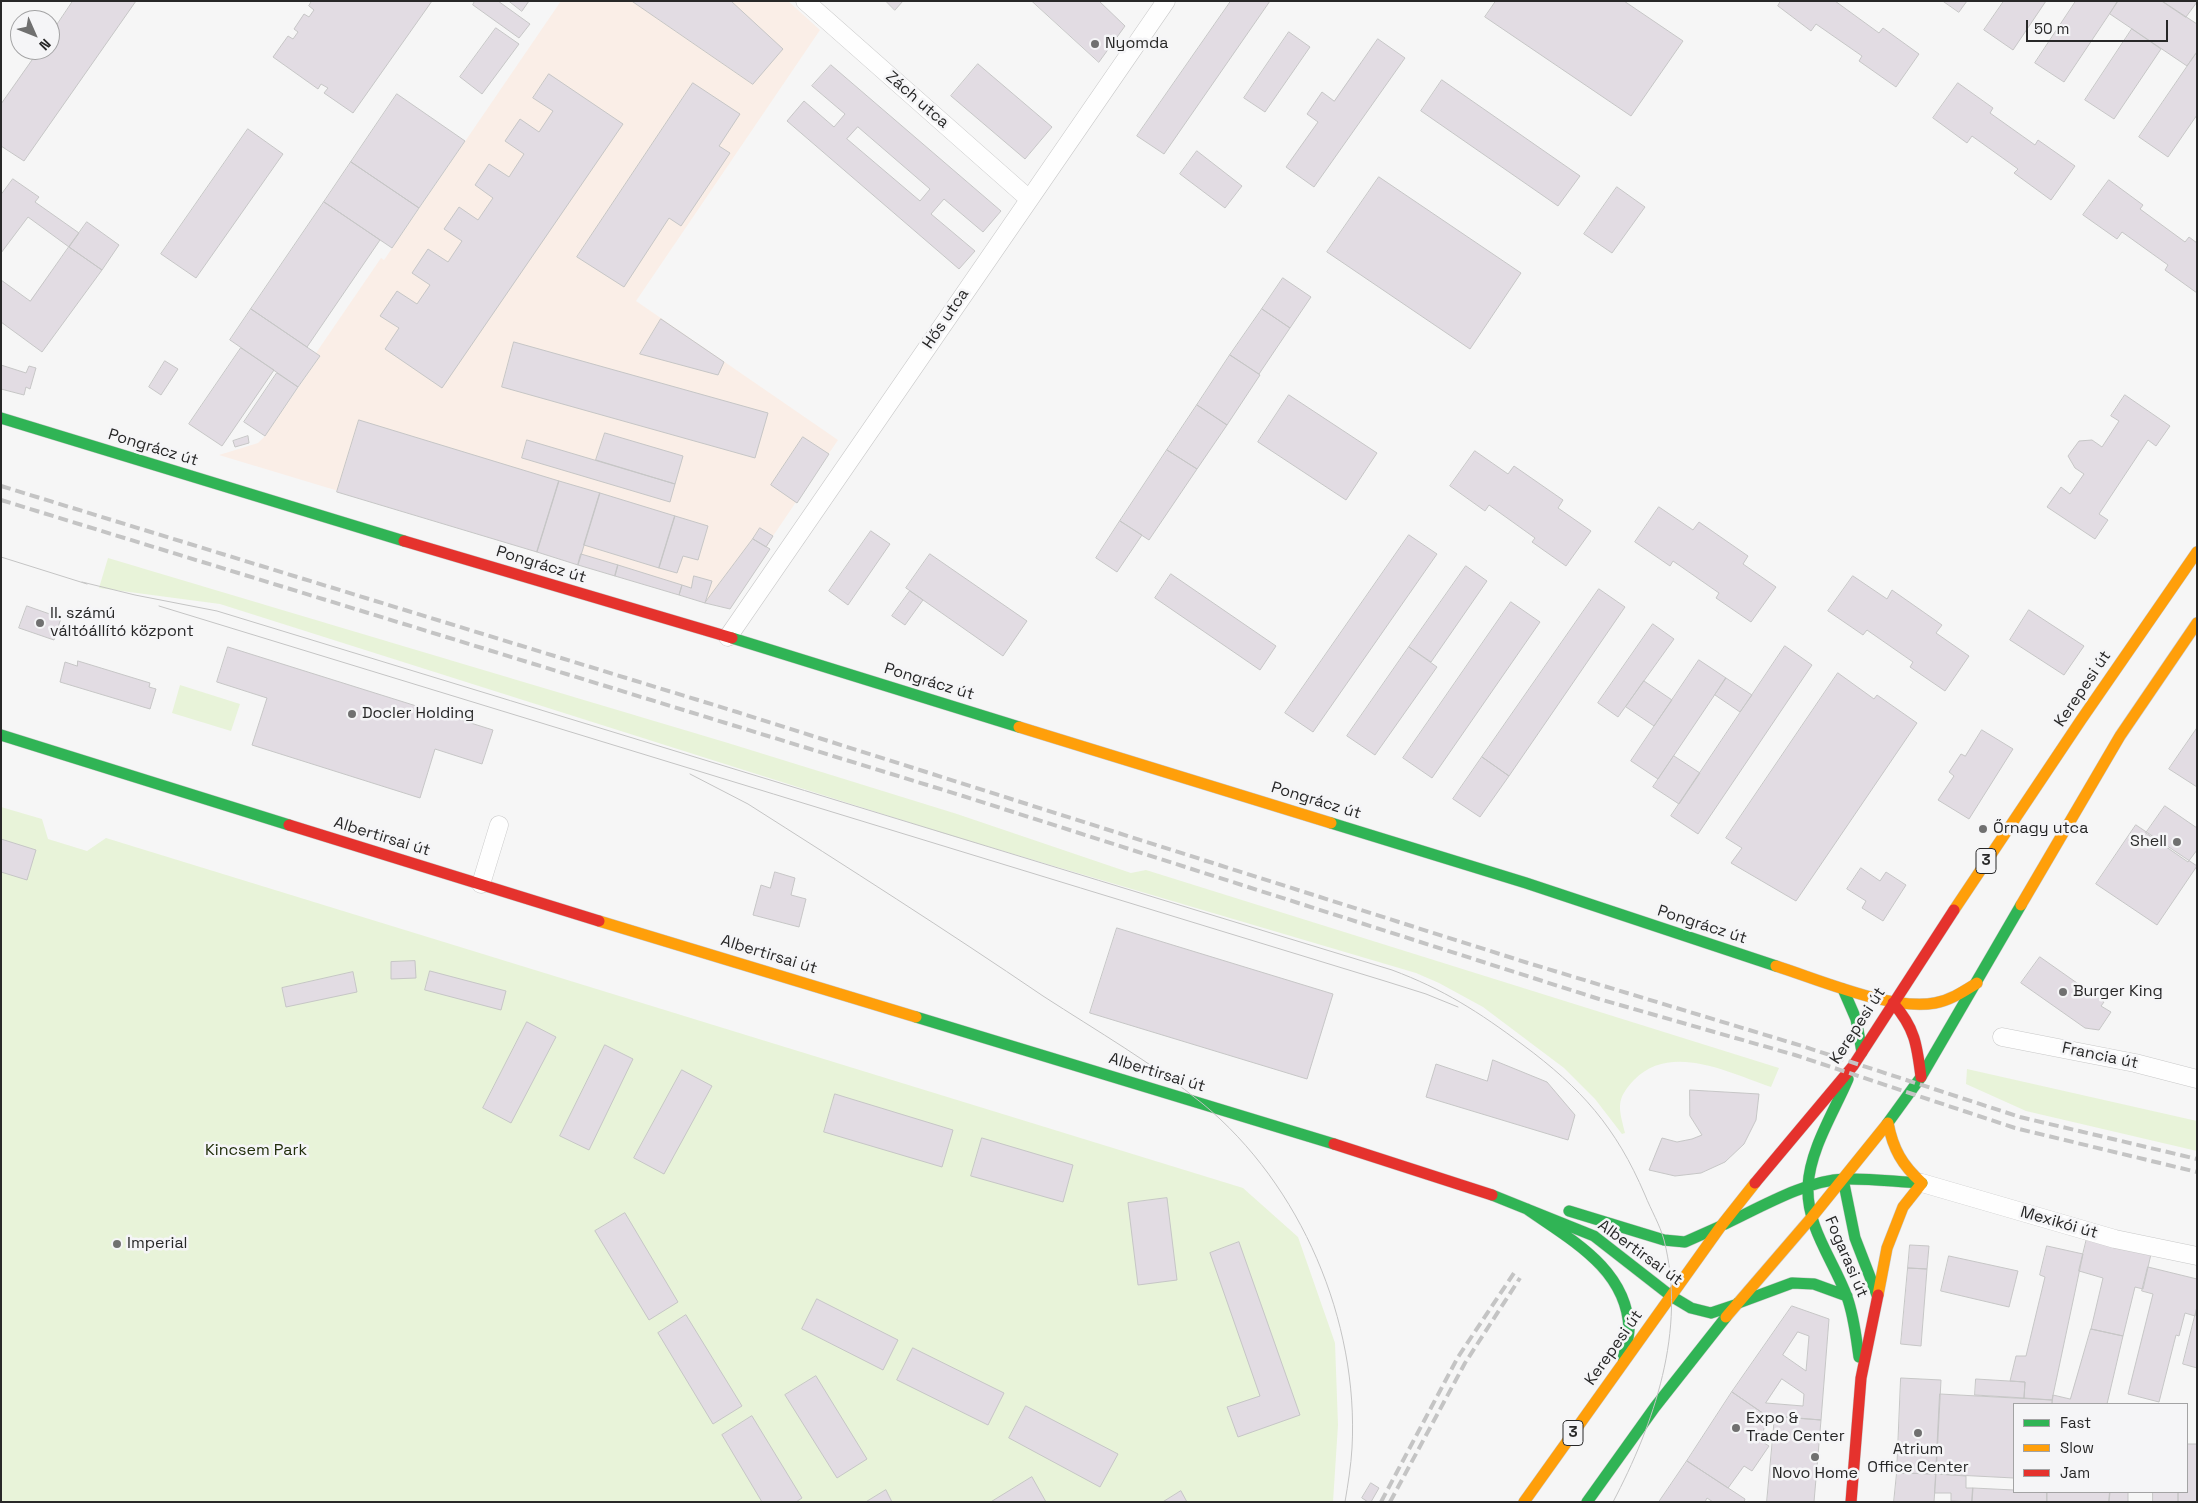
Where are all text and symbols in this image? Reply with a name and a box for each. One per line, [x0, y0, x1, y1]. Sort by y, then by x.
north arrow [10, 10, 60, 60]
scale bar [2028, 10, 2170, 42]
text: 50 m [2034, 19, 2069, 38]
place label: Nyomda [1105, 34, 1169, 54]
text: N [35, 35, 55, 54]
marker: Nyomda [1089, 38, 1101, 50]
street label: Zách utca [882, 67, 952, 133]
street label: Hős utca [919, 285, 973, 353]
street label: Pongrácz út [106, 425, 200, 471]
street label: Pongrácz út [494, 542, 588, 588]
place label: II. számú váltóállító központ [50, 604, 194, 642]
marker: II. számú váltóállító központ [34, 617, 46, 629]
street label: Kerepesi út [2051, 647, 2115, 731]
street label: Pongrácz út [882, 659, 976, 705]
place label: Docler Holding [362, 704, 474, 724]
marker: Docler Holding [346, 708, 358, 720]
street label: Pongrácz út [1269, 778, 1363, 824]
street label: Albertirsai út [332, 813, 432, 861]
place label: Őrnagy utca [1993, 819, 2088, 839]
marker: Őrnagy utca [1977, 823, 1989, 835]
place label: Shell [2130, 832, 2167, 852]
marker: Shell [2171, 836, 2183, 848]
road number: 3 [1976, 848, 1996, 874]
street label: Pongrácz út [1655, 902, 1749, 948]
street label: Albertirsai út [719, 931, 819, 979]
place label: Burger King [2073, 982, 2163, 1002]
street label: Kerepesi út [1826, 984, 1890, 1068]
marker: Burger King [2057, 986, 2069, 998]
street label: Francia út [2060, 1039, 2140, 1073]
street label: Albertirsai út [1107, 1049, 1207, 1097]
park label: Kincsem Park [205, 1141, 307, 1161]
street label: Mexikói út [2018, 1203, 2100, 1243]
street label: Fogarasi út [1820, 1213, 1872, 1301]
street label: Albertirsai út [1594, 1216, 1686, 1290]
place label: Imperial [127, 1234, 188, 1254]
marker: Imperial [111, 1238, 123, 1250]
street label: Kerepesi út [1581, 1307, 1647, 1389]
legend [2013, 1403, 2188, 1493]
place label: Expo & Trade Center [1746, 1409, 1845, 1447]
text: Fast [2060, 1413, 2091, 1432]
road number: 3 [1563, 1420, 1583, 1446]
marker: Expo & Trade Center [1730, 1422, 1742, 1434]
marker: Atrium Office Center [1912, 1427, 1924, 1439]
text: Slow [2060, 1438, 2094, 1457]
place label: Atrium Office Center [1867, 1440, 1969, 1478]
marker: Novo Home [1809, 1451, 1821, 1463]
text: Jam [2060, 1463, 2090, 1482]
place label: Novo Home [1772, 1464, 1858, 1484]

